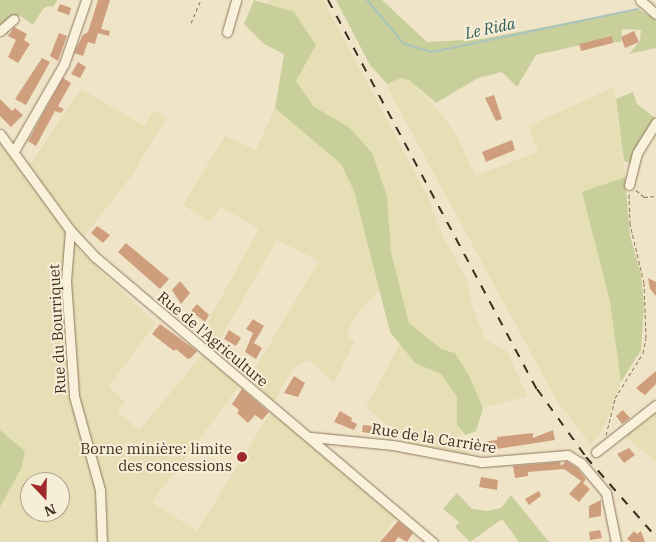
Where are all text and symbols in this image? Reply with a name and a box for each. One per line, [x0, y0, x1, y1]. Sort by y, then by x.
water label: Le Rida [463, 13, 517, 43]
street label: Rue du Bourriquet [45, 264, 69, 394]
street label: Rue de l'Agriculture [154, 287, 272, 391]
street label: Rue de la Carrière [370, 419, 498, 457]
place label: Borne minière: limite des concessions [80, 439, 232, 474]
marker: Borne minière: limite des concessions [236, 451, 248, 463]
north arrow [20, 472, 70, 522]
text: N [42, 500, 58, 520]

